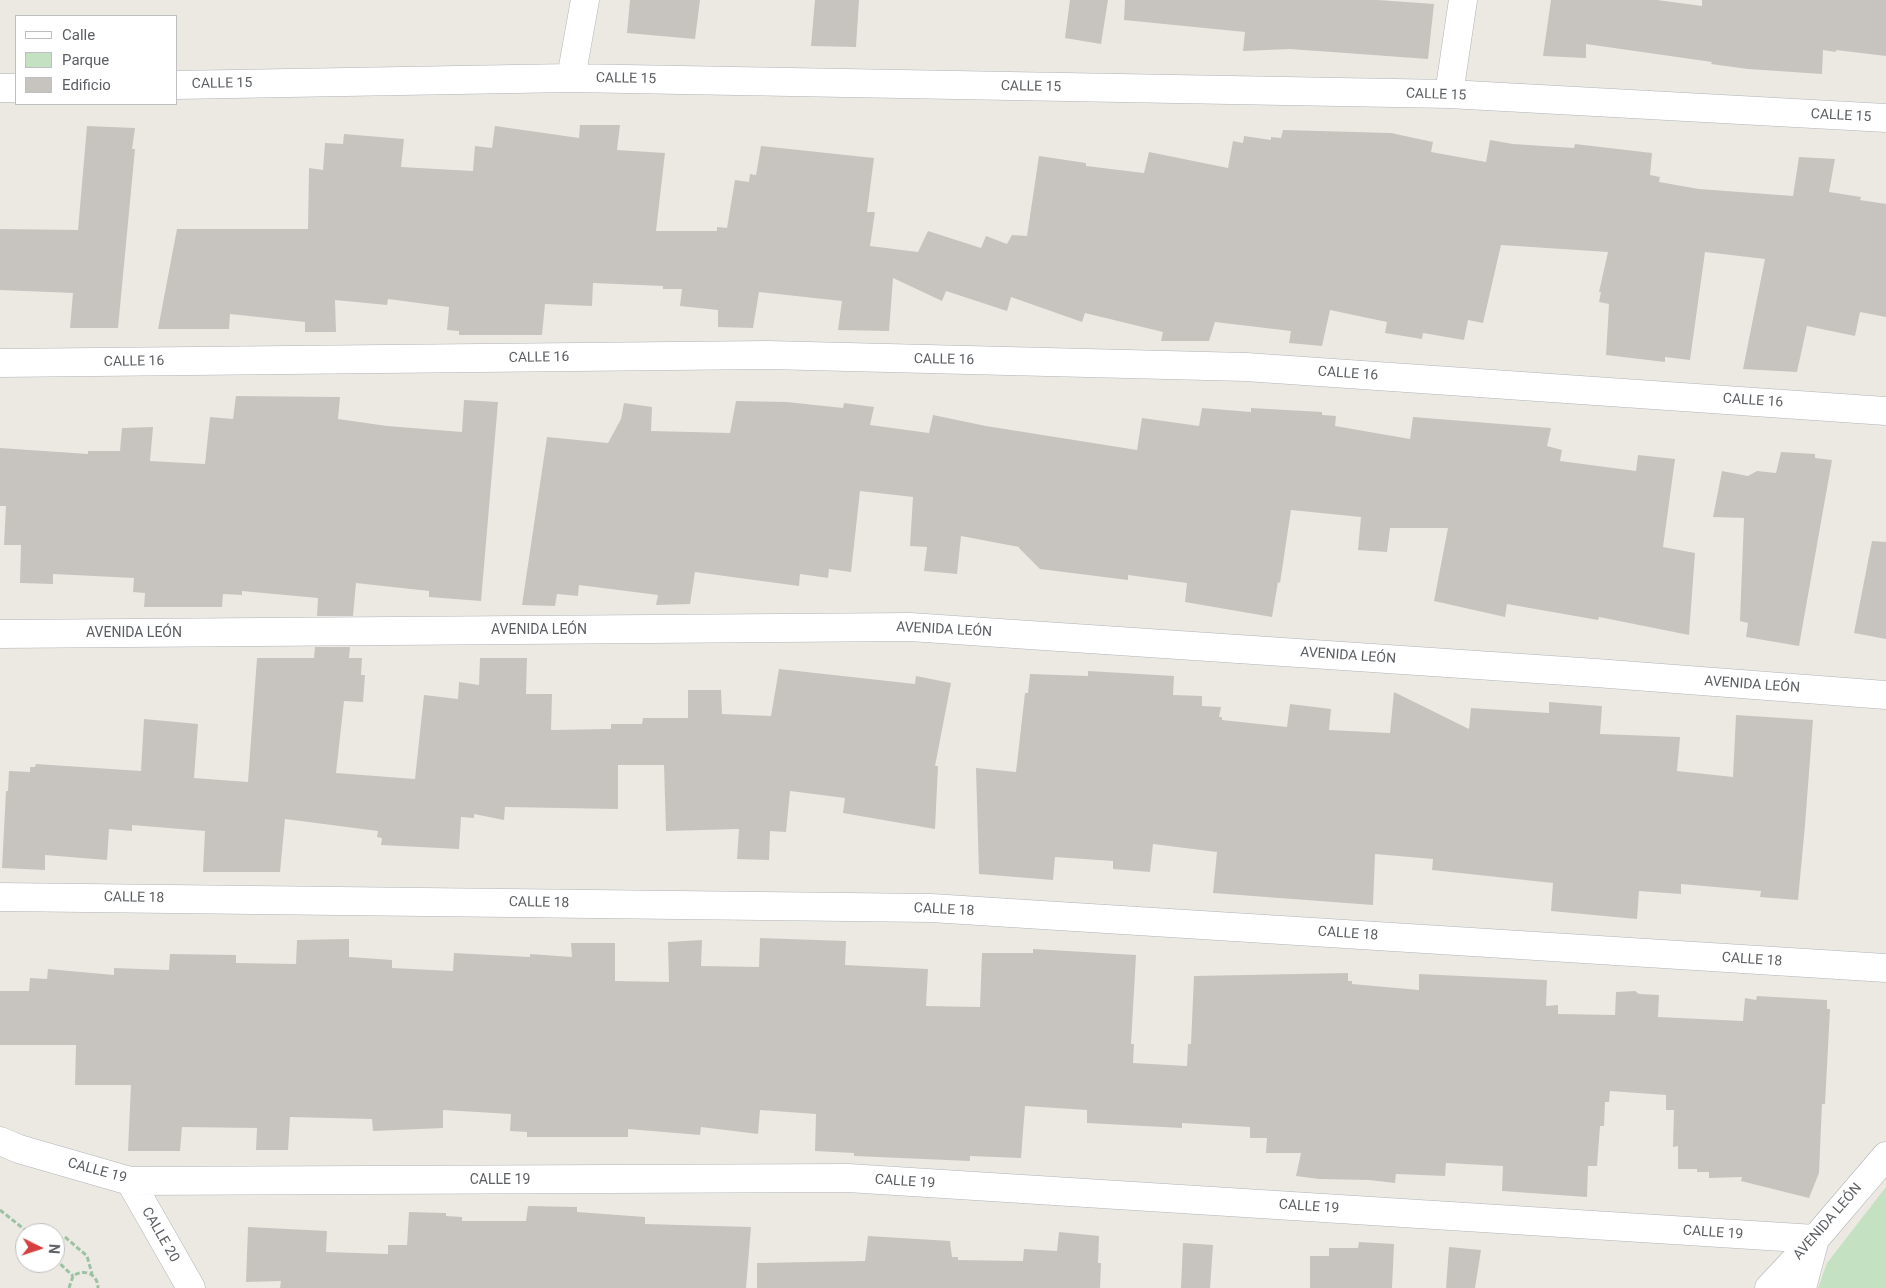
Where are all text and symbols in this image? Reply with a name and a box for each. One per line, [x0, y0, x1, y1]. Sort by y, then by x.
legend [15, 15, 178, 105]
text: Calle [62, 26, 95, 44]
text: Parque [62, 51, 109, 69]
street label: CALLE 15 [596, 70, 656, 88]
street label: CALLE 15 [192, 75, 252, 93]
text: Edificio [62, 76, 111, 94]
street label: CALLE 15 [1001, 78, 1061, 96]
street label: CALLE 15 [1405, 86, 1467, 104]
street label: CALLE 15 [1810, 106, 1872, 126]
street label: CALLE 16 [509, 349, 569, 367]
street label: CALLE 16 [914, 351, 974, 369]
street label: CALLE 16 [104, 353, 164, 371]
street label: CALLE 16 [1317, 364, 1379, 384]
street label: CALLE 16 [1722, 391, 1784, 411]
street label: AVENIDA LEÓN [896, 619, 992, 641]
street label: AVENIDA LEÓN [491, 622, 587, 638]
street label: AVENIDA LEÓN [86, 625, 182, 641]
street label: AVENIDA LEÓN [1300, 644, 1396, 668]
street label: AVENIDA LEÓN [1704, 673, 1800, 697]
street label: CALLE 18 [104, 889, 164, 907]
street label: CALLE 18 [509, 894, 569, 912]
street label: CALLE 18 [913, 900, 975, 920]
street label: CALLE 18 [1317, 924, 1379, 944]
street label: CALLE 18 [1721, 950, 1783, 970]
street label: CALLE 19 [66, 1155, 128, 1187]
street label: CALLE 19 [470, 1172, 530, 1188]
street label: CALLE 19 [874, 1172, 936, 1192]
street label: AVENIDA LEÓN [1790, 1180, 1866, 1264]
street label: CALLE 19 [1278, 1197, 1340, 1217]
street label: CALLE 20 [138, 1205, 182, 1265]
north arrow [15, 1223, 65, 1273]
street label: CALLE 19 [1682, 1223, 1744, 1243]
text: N [46, 1243, 62, 1254]

